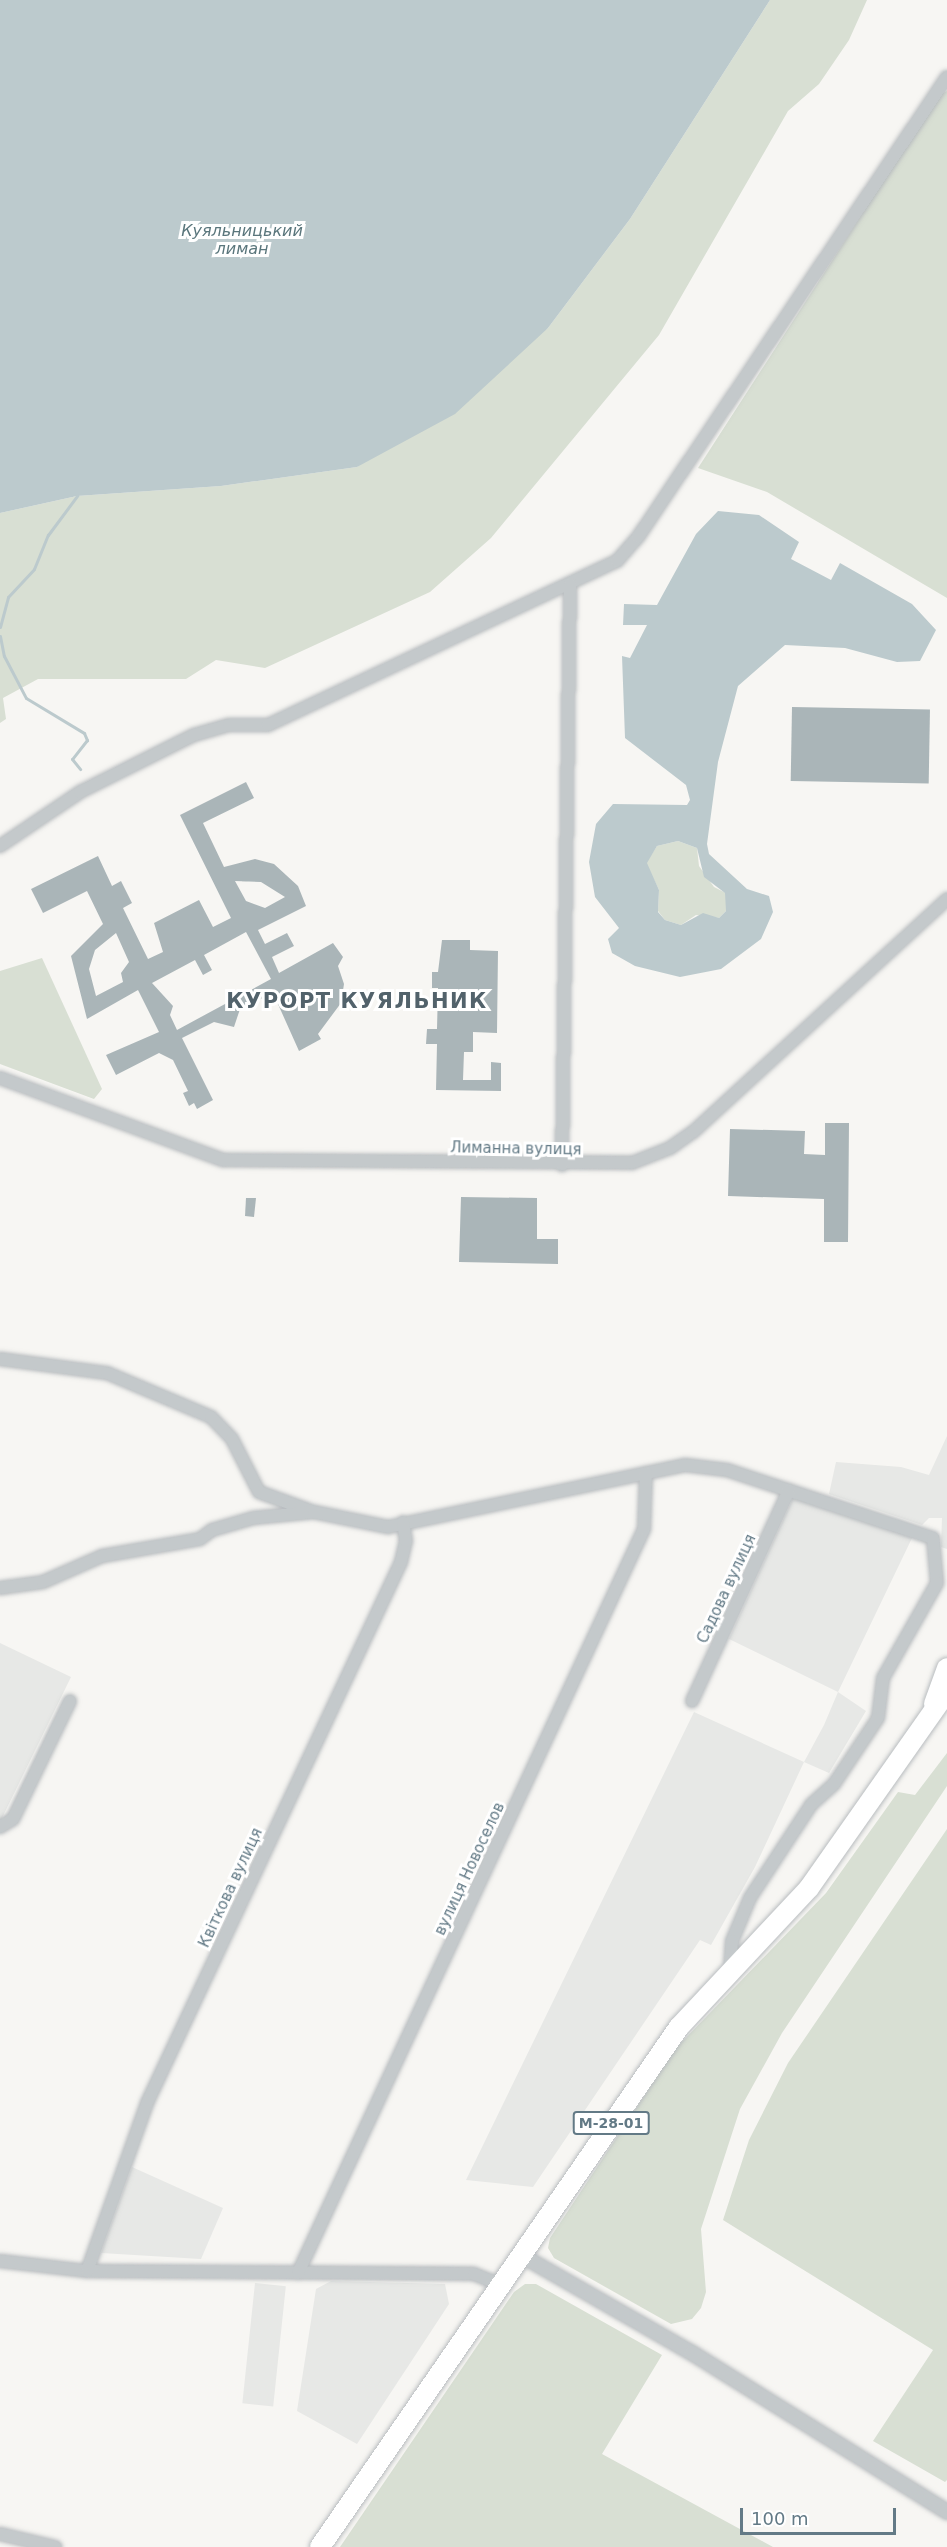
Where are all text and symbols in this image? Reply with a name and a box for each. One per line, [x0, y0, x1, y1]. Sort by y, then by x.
water label: Куяльницький лиман [181, 221, 303, 259]
district label: КУРОРТ КУЯЛЬНИК [226, 988, 488, 1014]
street label: Лиманна вулиця [450, 1139, 582, 1159]
street label: Садова вулиця [694, 1532, 760, 1646]
street label: вулиця Новоселов [431, 1800, 509, 1938]
street label: Квіткова вулиця [195, 1825, 267, 1951]
road number: М-28-01 [572, 2112, 650, 2134]
scale bar [743, 2496, 899, 2534]
text: 100 m [751, 2508, 809, 2529]

